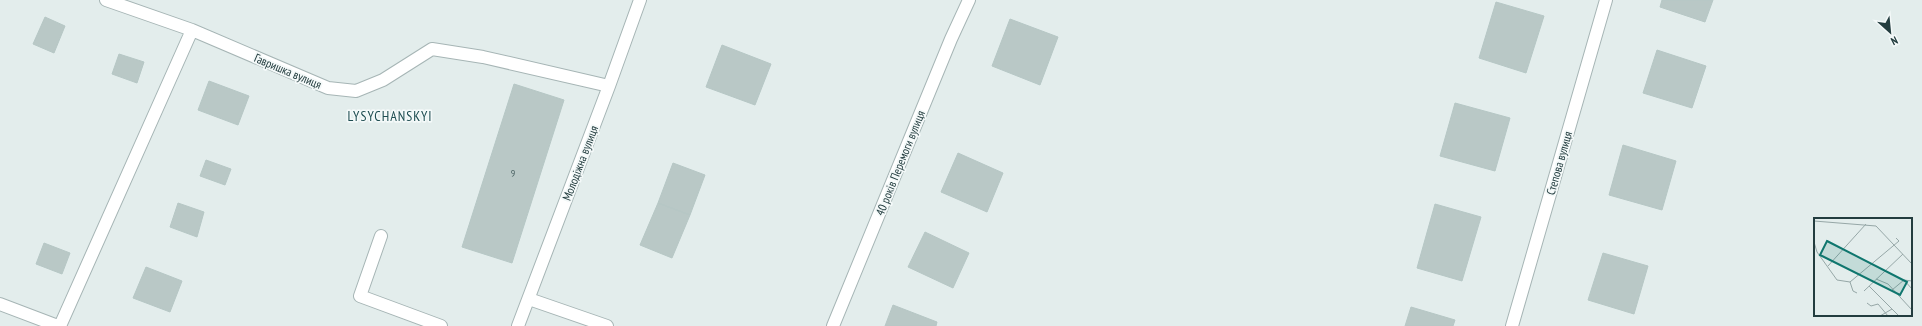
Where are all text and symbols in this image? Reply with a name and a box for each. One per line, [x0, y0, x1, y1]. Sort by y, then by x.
north arrow [1870, 12, 1910, 52]
text: N [1889, 33, 1900, 49]
street label: Гавришка вулиця [252, 50, 324, 92]
district label: LYSYCHANSKYI [347, 107, 433, 125]
street label: 40 років Перемоги вулиця [872, 108, 928, 218]
street label: Молодіжна вулиця [559, 123, 601, 203]
street label: Степова вулиця [1543, 129, 1575, 196]
house number: 9 [511, 167, 515, 180]
inset map [1814, 218, 1912, 316]

